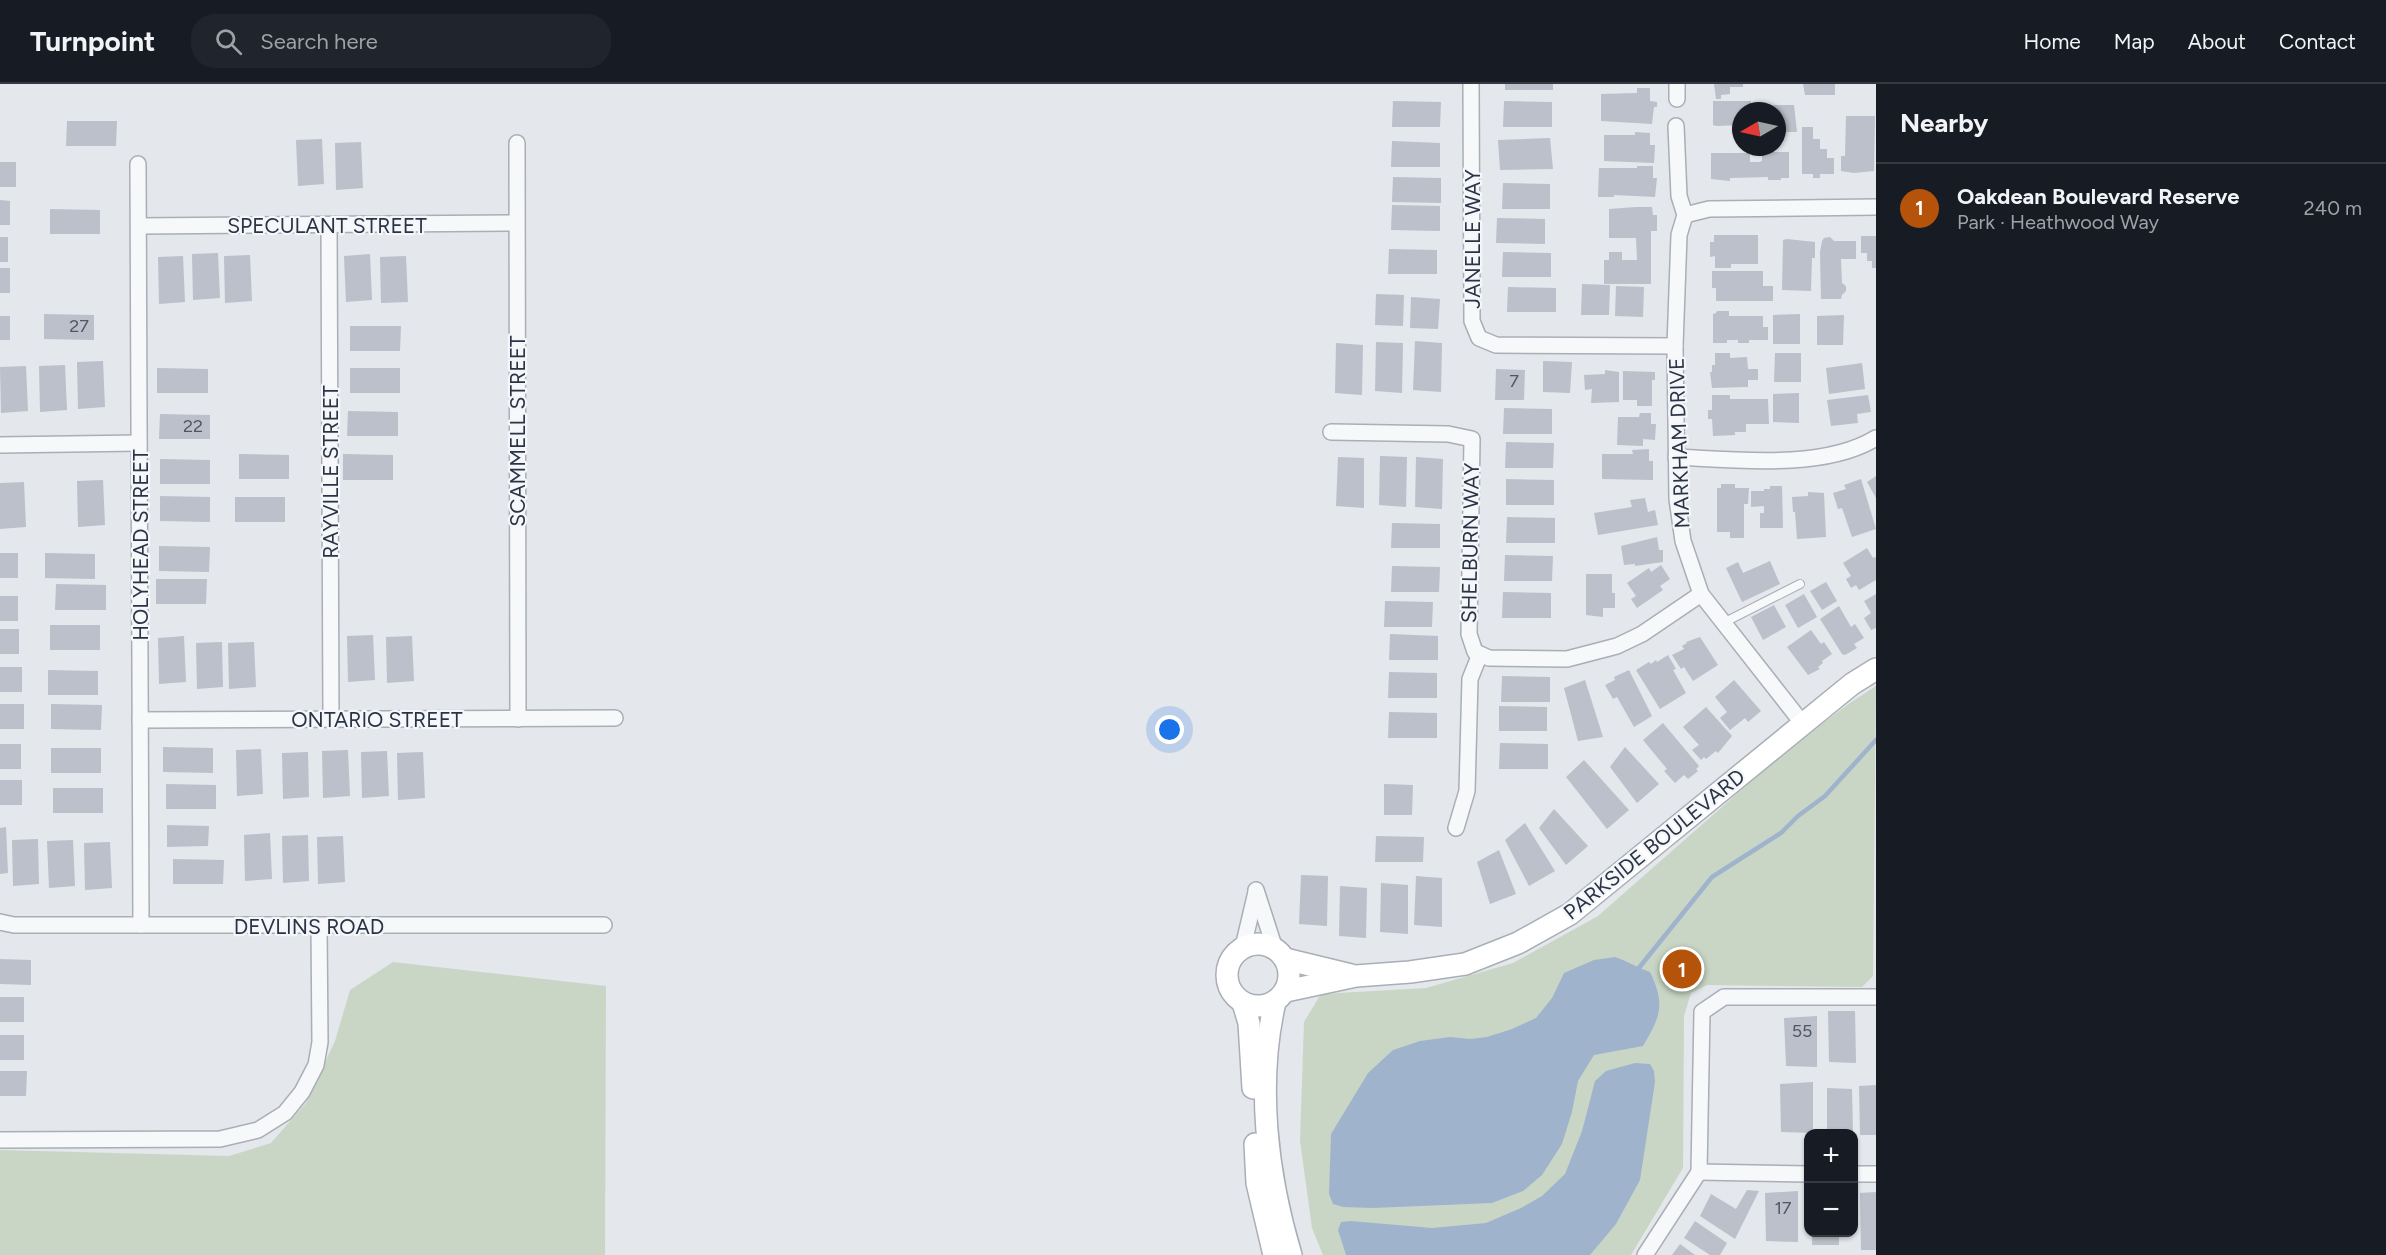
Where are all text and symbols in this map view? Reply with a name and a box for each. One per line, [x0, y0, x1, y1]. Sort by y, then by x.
search box [191, 14, 611, 68]
text: Turnpoint [30, 24, 155, 58]
icon: search [212, 25, 245, 58]
text: Search here [260, 28, 378, 55]
text: Home [2024, 29, 2081, 54]
text: Map [2114, 29, 2155, 54]
text: About [2188, 29, 2246, 54]
text: Contact [2279, 29, 2356, 54]
north arrow [1732, 102, 1786, 156]
text: Nearby [1900, 107, 1988, 139]
street label: JANELLE WAY [1460, 169, 1485, 309]
text: Oakdean Boulevard Reserve [1957, 183, 2239, 210]
text: 1 [1915, 196, 1924, 220]
text: 240 m [2304, 196, 2362, 220]
text: Park · Heathwood Way [1957, 210, 2159, 234]
street label: SPECULANT STREET [227, 213, 427, 238]
house number: 27 [69, 315, 89, 337]
street label: SCAMMELL STREET [505, 335, 530, 527]
street label: MARKHAM DRIVE [1664, 357, 1694, 529]
house number: 7 [1509, 370, 1519, 392]
street label: RAYVILLE STREET [318, 385, 343, 559]
house number: 22 [183, 415, 203, 437]
street label: HOLYHEAD STREET [128, 449, 153, 641]
street label: SHELBURN WAY [1456, 462, 1484, 623]
street label: ONTARIO STREET [291, 707, 463, 732]
your location [1155, 715, 1184, 744]
street label: PARKSIDE BOULEVARD [1558, 763, 1750, 925]
street label: DEVLINS ROAD [234, 914, 384, 939]
pin: 1 [1662, 946, 1702, 992]
house number: 55 [1792, 1020, 1812, 1042]
map controls [1804, 1129, 1858, 1237]
button: + [1804, 1129, 1858, 1183]
button: − [1804, 1183, 1858, 1237]
house number: 17 [1774, 1197, 1792, 1219]

